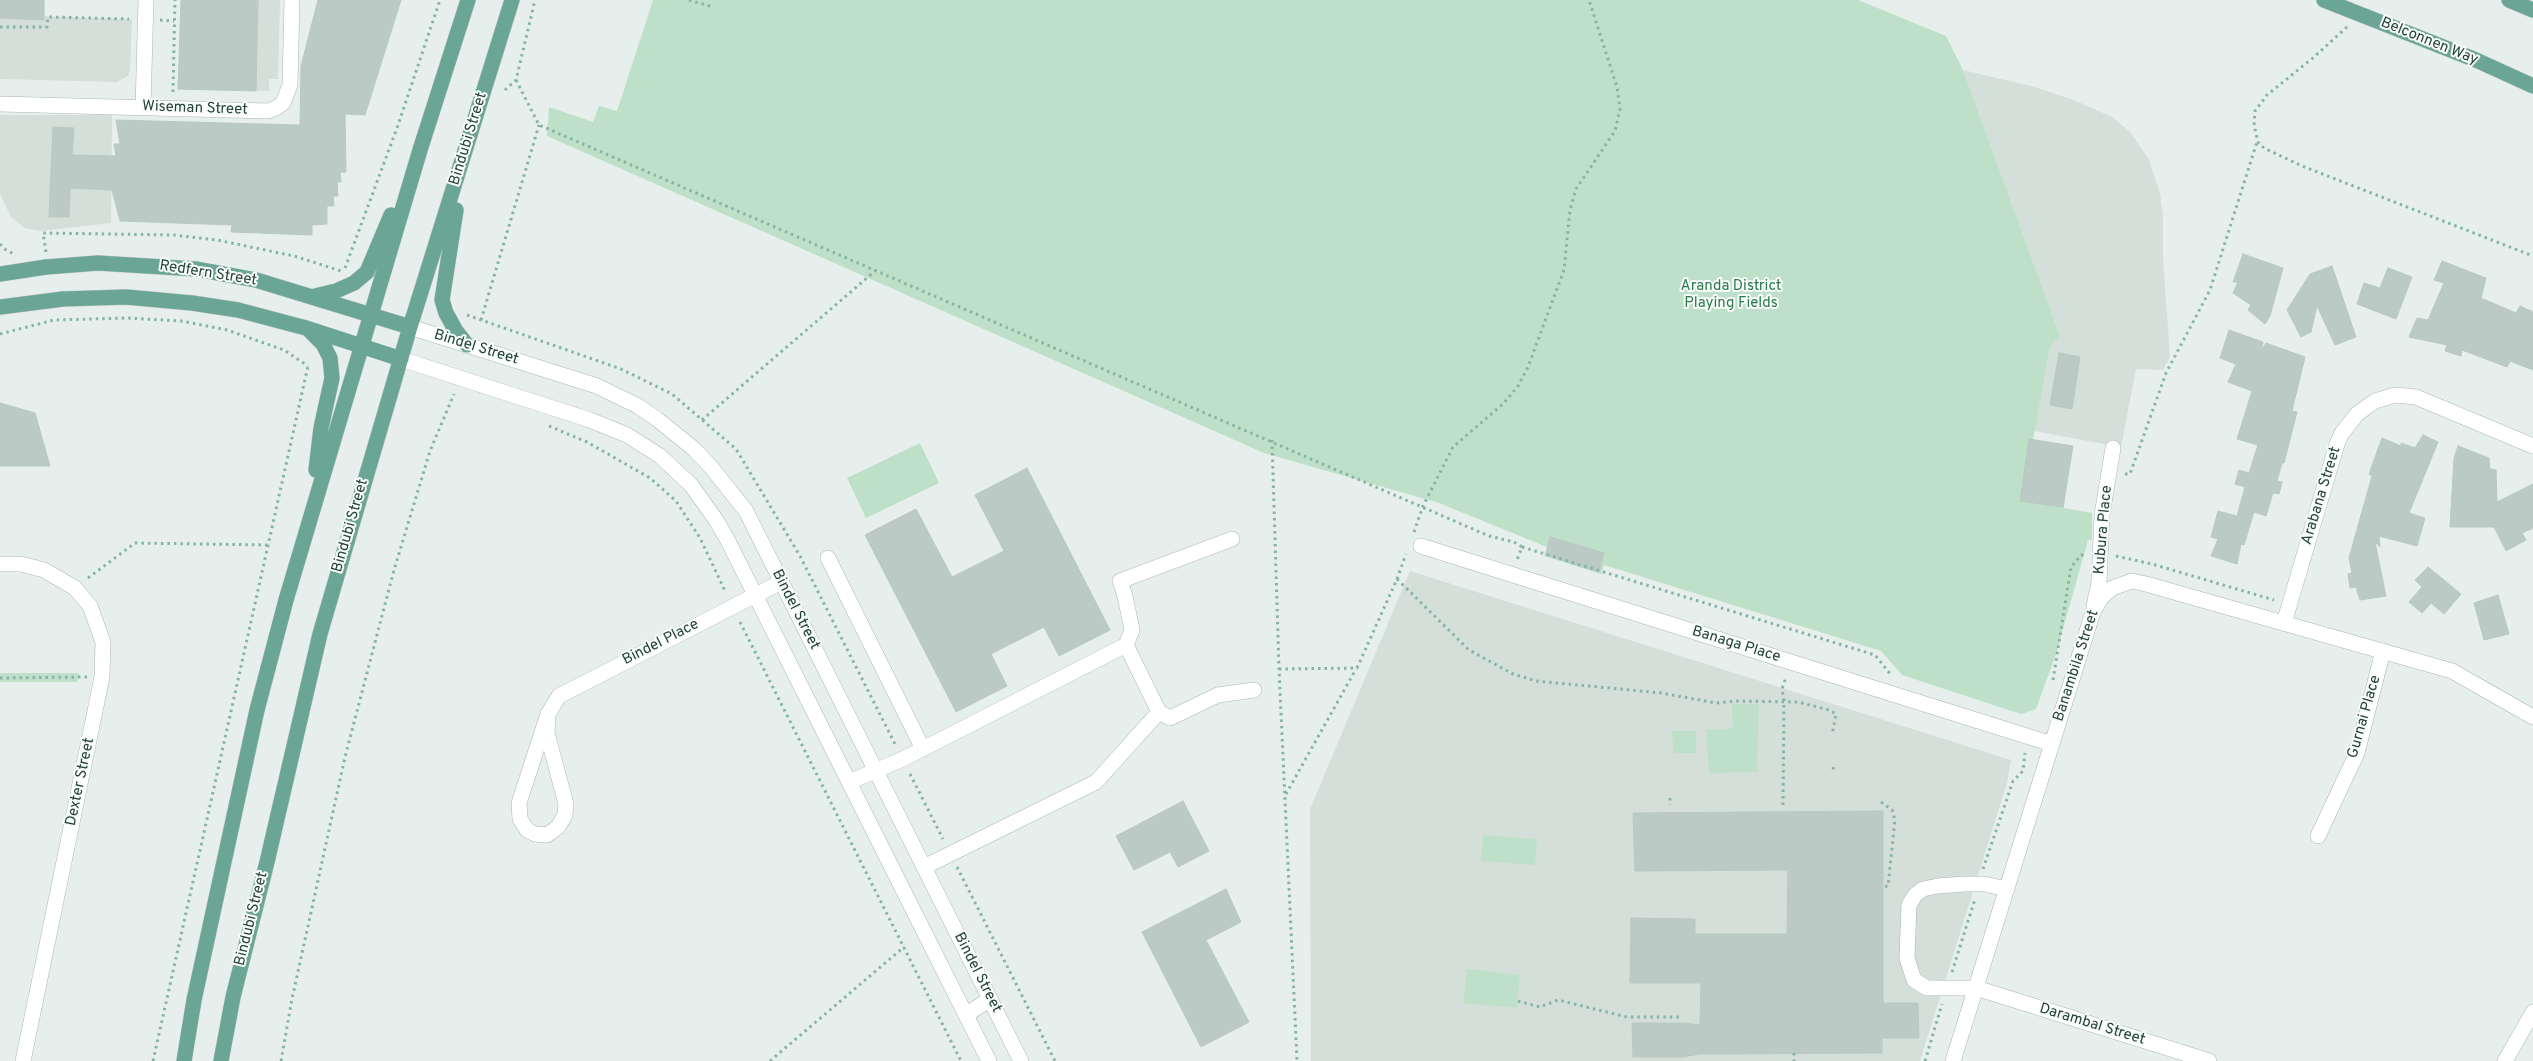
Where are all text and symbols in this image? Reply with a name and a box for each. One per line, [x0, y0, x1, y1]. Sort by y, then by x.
street label: Belconnen Way [2378, 14, 2480, 70]
street label: Bindubi Street [446, 90, 492, 188]
street label: Wiseman Street [142, 98, 248, 120]
street label: Redfern Street [158, 257, 258, 291]
park label: Aranda District Playing Fields [1681, 278, 1781, 313]
street label: Bindel Street [431, 327, 521, 369]
street label: Arabana Street [2299, 445, 2345, 547]
street label: Bindubi Street [329, 477, 373, 575]
street label: Kubura Place [2091, 485, 2117, 575]
street label: Bindel Street [767, 567, 823, 653]
street label: Banambila Street [2050, 608, 2104, 724]
street label: Bindel Place [620, 616, 702, 670]
street label: Banaga Place [1689, 623, 1783, 667]
street label: Gurnai Place [2345, 673, 2385, 761]
street label: Dexter Street [63, 736, 99, 828]
street label: Bindubi Street [232, 870, 272, 968]
street label: Bindel Street [949, 930, 1005, 1016]
street label: Darambal Street [2037, 1000, 2147, 1050]

